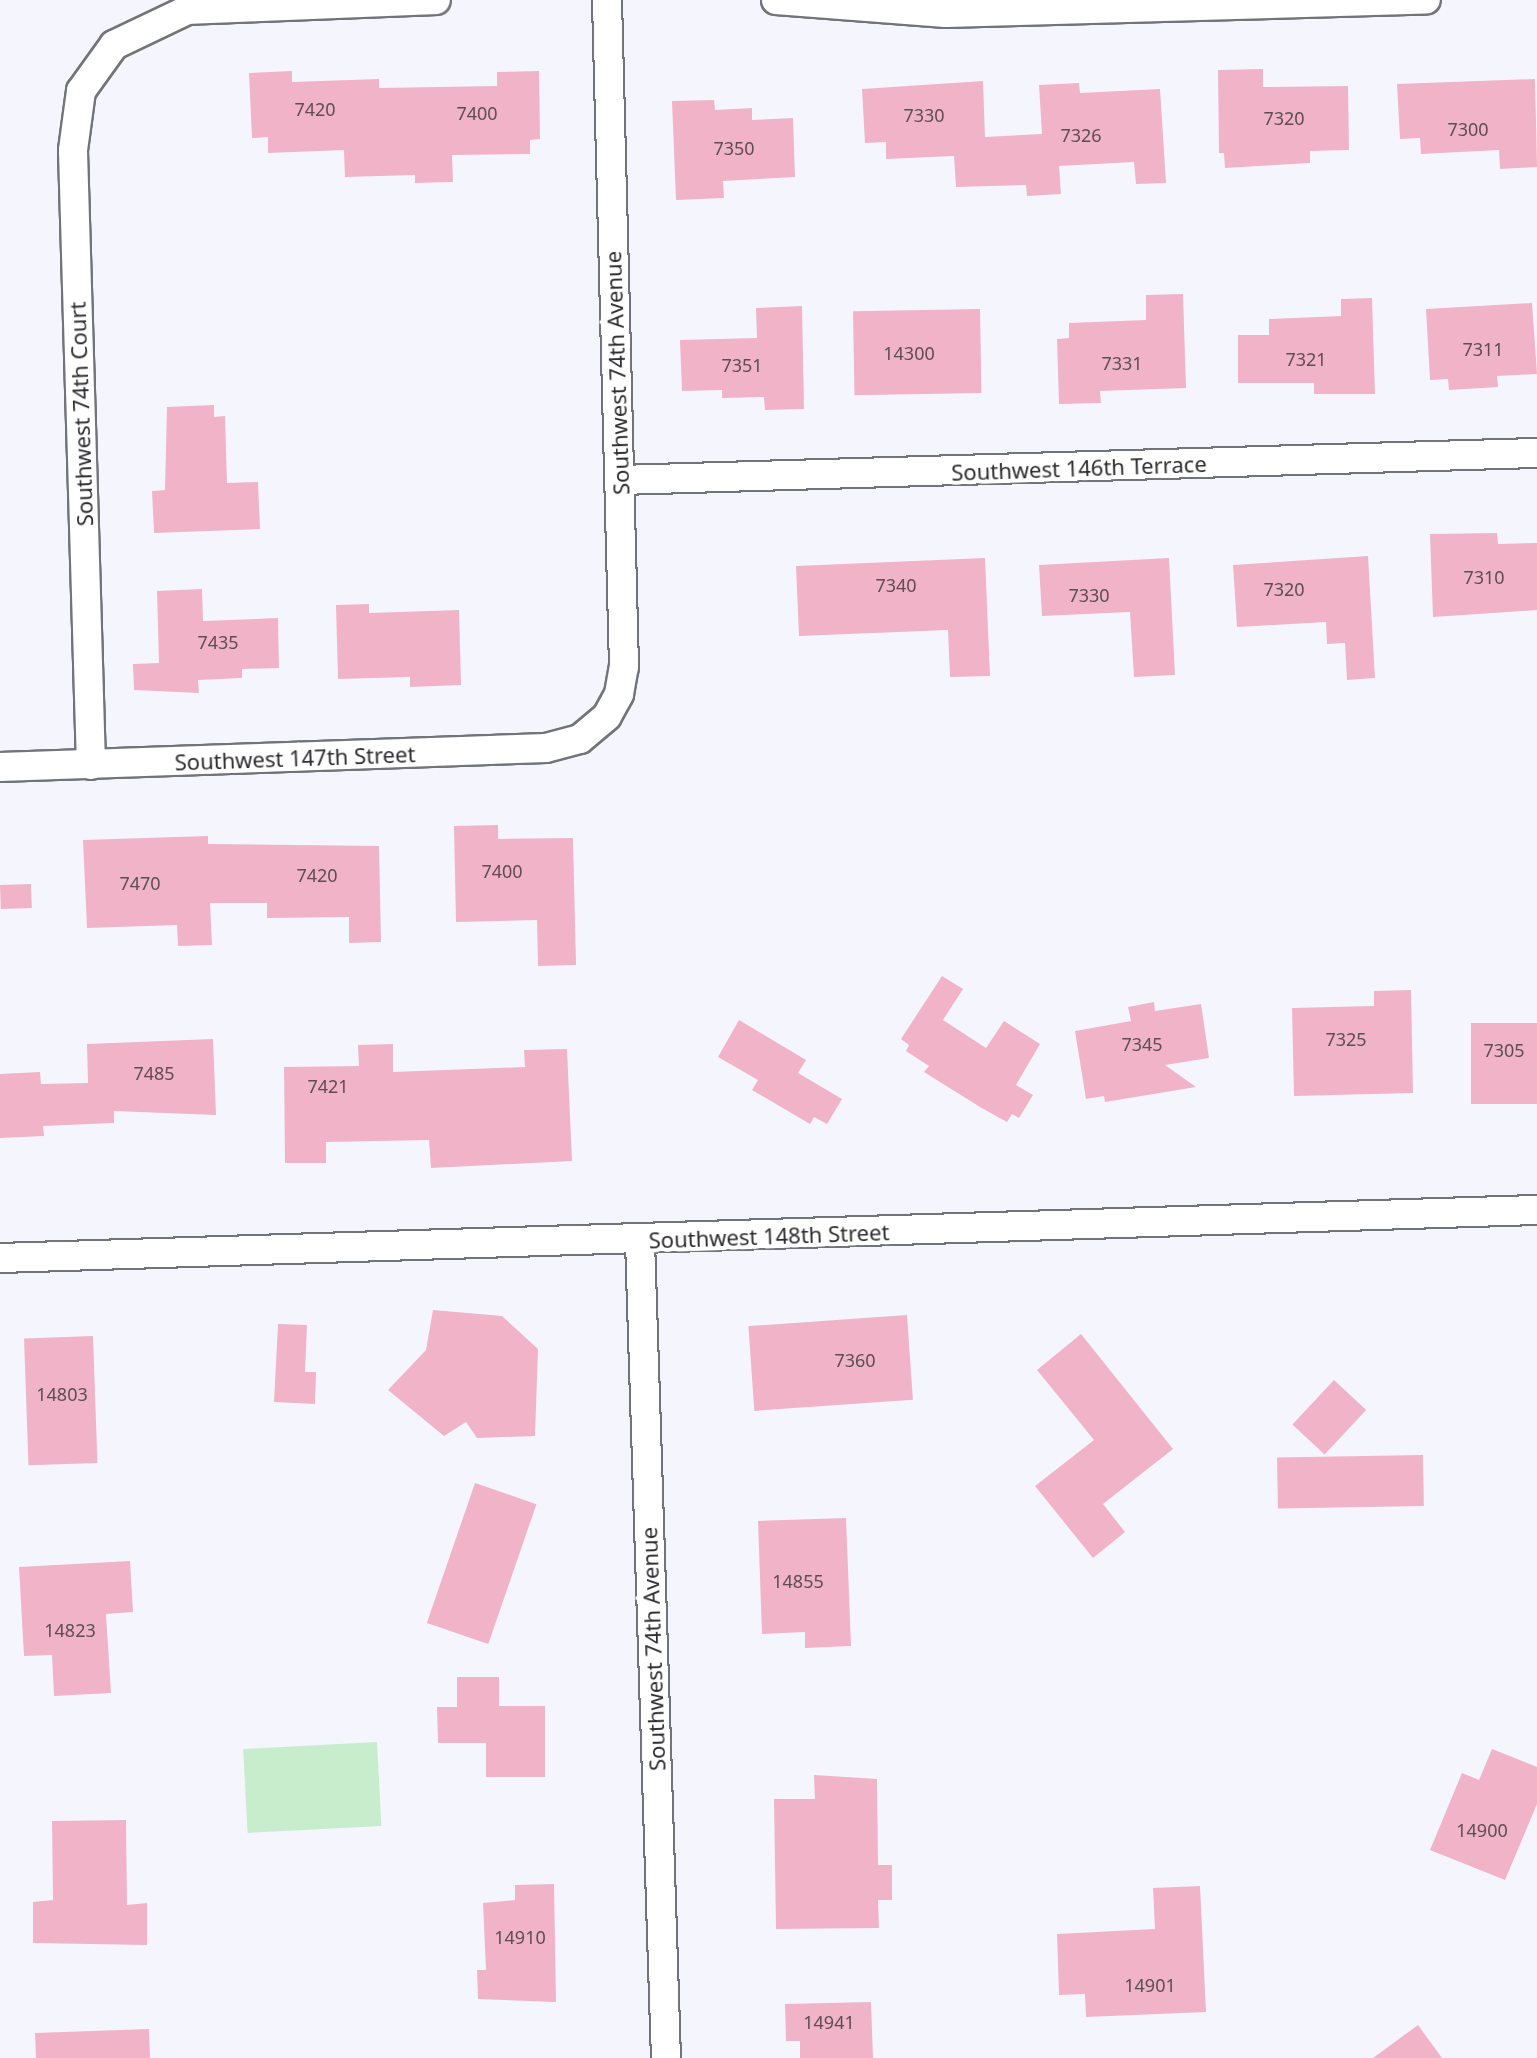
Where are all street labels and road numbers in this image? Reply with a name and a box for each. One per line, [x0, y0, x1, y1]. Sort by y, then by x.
street label: Southwest 74th Avenue [600, 251, 634, 495]
street label: Southwest 74th Court [64, 301, 98, 527]
street label: Southwest 146th Terrace [951, 450, 1207, 486]
street label: Southwest 147th Street [174, 741, 416, 775]
street label: Southwest 148th Street [648, 1219, 890, 1253]
street label: Southwest 74th Avenue [636, 1527, 670, 1771]

